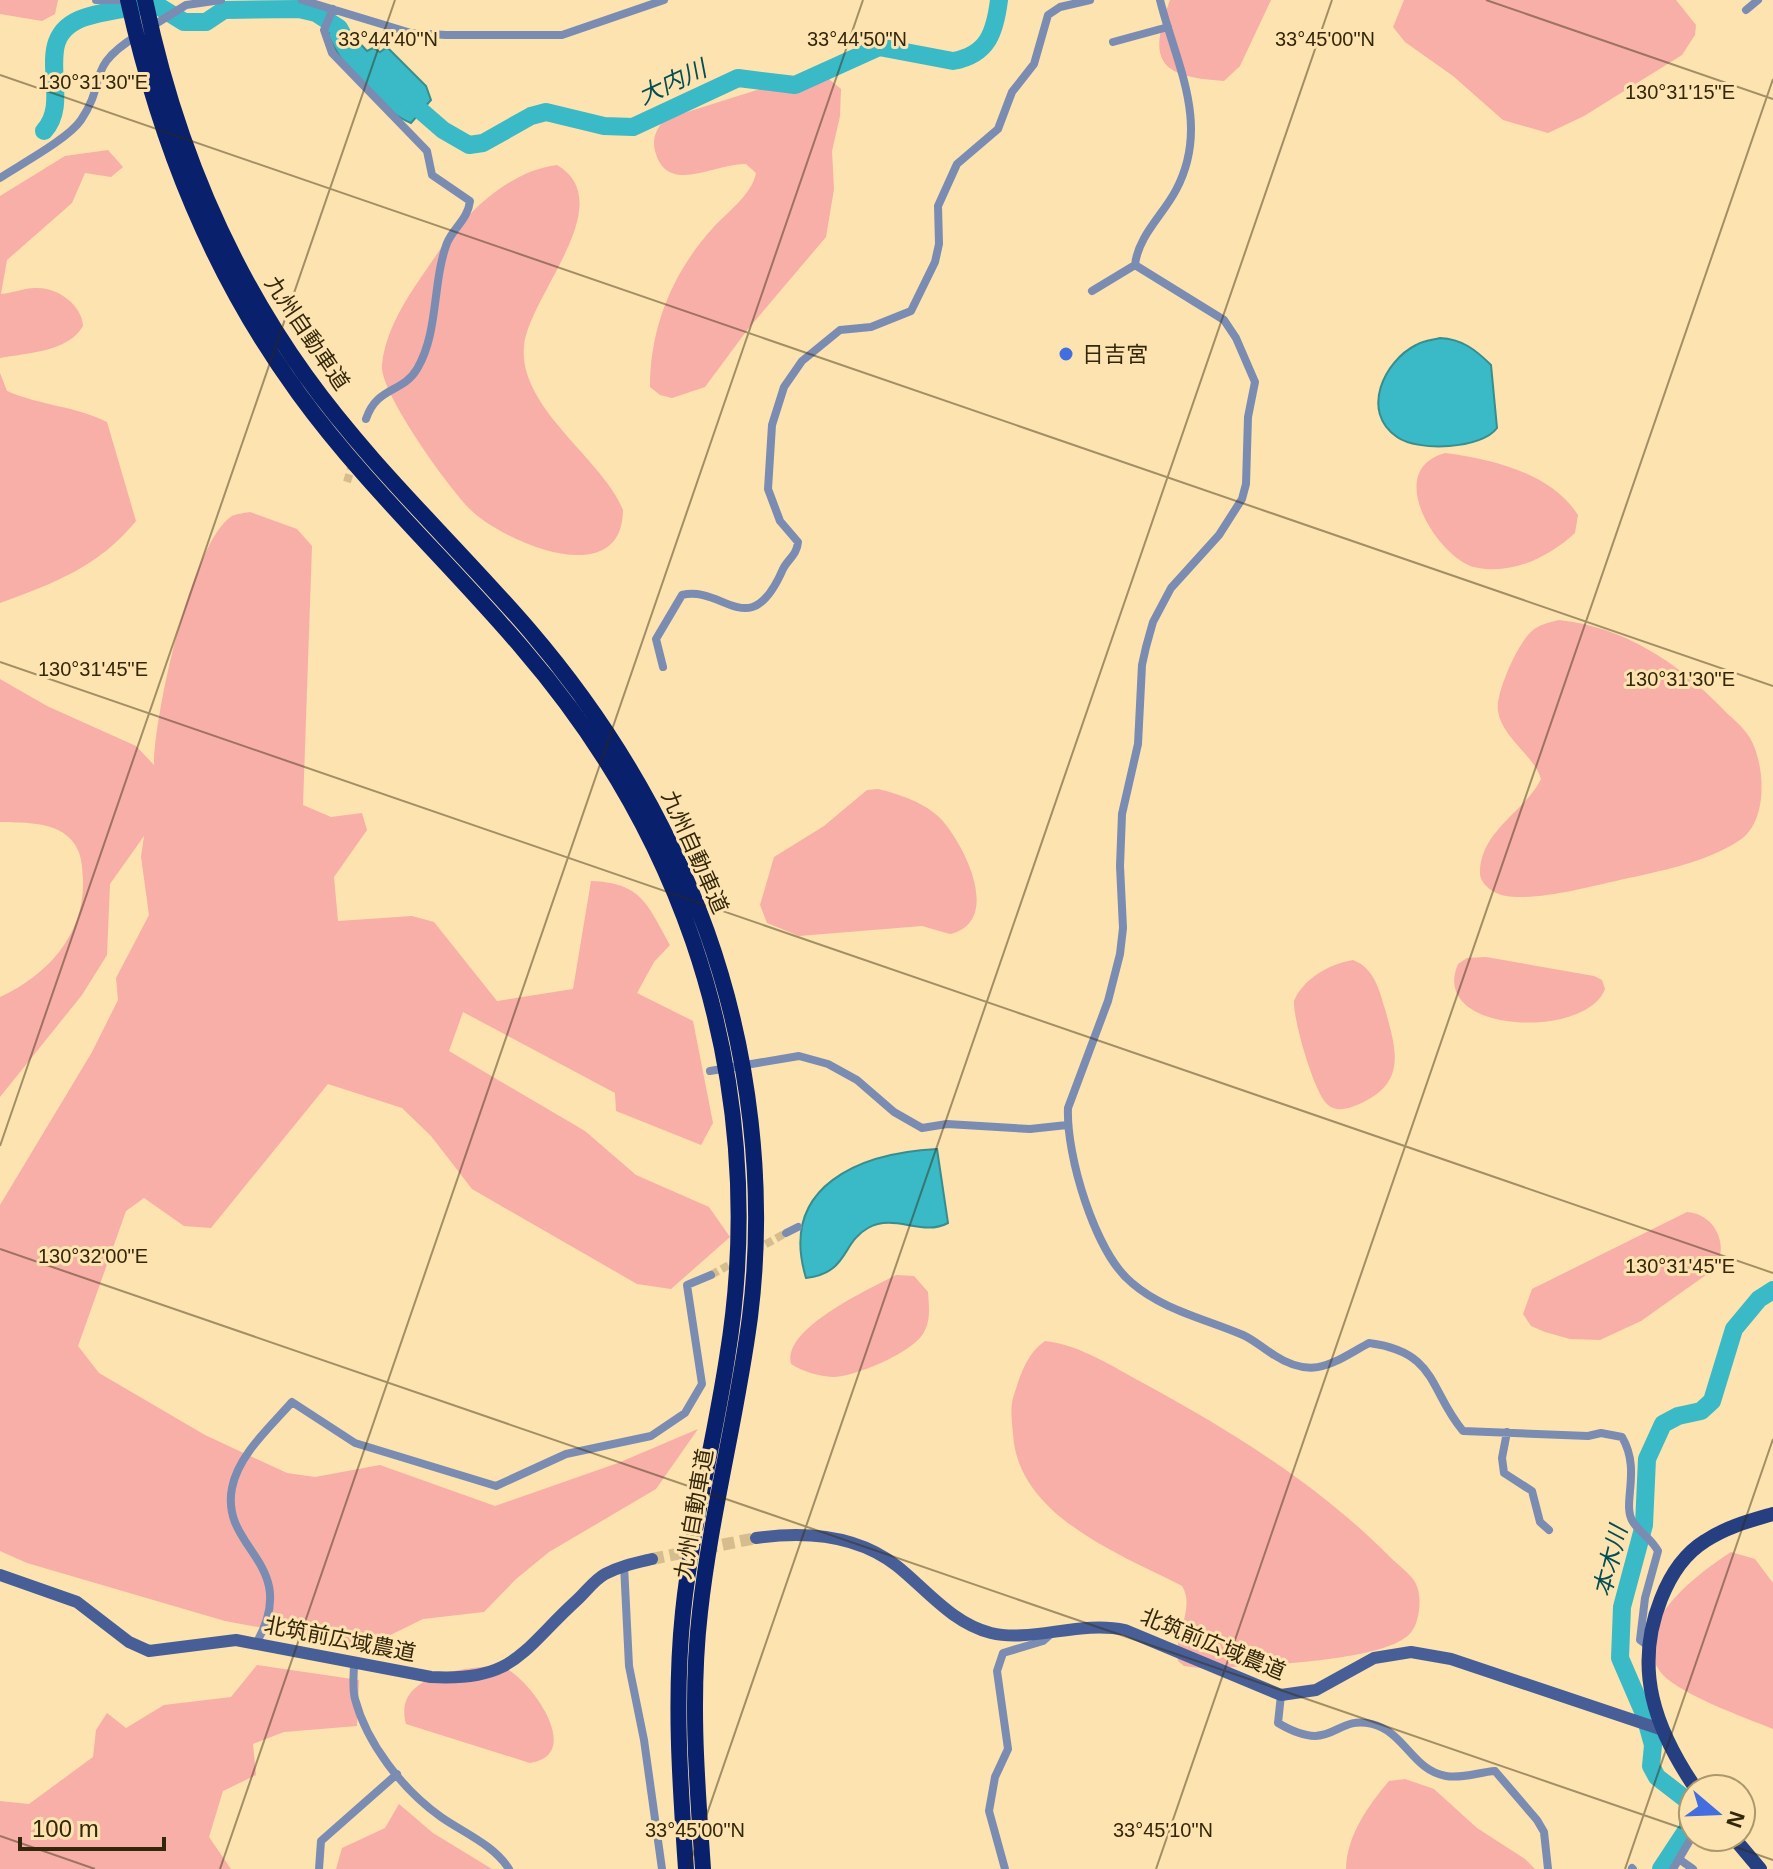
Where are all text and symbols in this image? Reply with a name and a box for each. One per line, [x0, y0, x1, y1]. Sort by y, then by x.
text: 33°44'40"N [338, 28, 438, 50]
text: 33°44'50"N [807, 28, 907, 50]
text: 33°45'00"N [1275, 28, 1375, 50]
water label: 大内川 [634, 53, 713, 109]
text: 130°31'30"E [38, 71, 148, 93]
text: 130°31'15"E [1625, 81, 1735, 103]
street label: 九州自動車道 [260, 271, 354, 395]
place label: 日吉宮 [1082, 342, 1148, 367]
marker: 日吉宮 [1057, 345, 1075, 363]
text: 130°31'45"E [38, 658, 148, 680]
text: 130°31'30"E [1625, 668, 1735, 690]
street label: 九州自動車道 [657, 787, 733, 917]
text: 130°32'00"E [38, 1245, 148, 1267]
text: 130°31'45"E [1625, 1255, 1735, 1277]
street label: 九州自動車道 [670, 1447, 718, 1581]
water label: 本木川 [1588, 1520, 1633, 1599]
street label: 北筑前広域農道 [1137, 1604, 1289, 1684]
street label: 北筑前広域農道 [262, 1612, 418, 1666]
north arrow [1677, 1773, 1757, 1853]
scale bar [20, 1801, 164, 1851]
text: N [1721, 1808, 1750, 1831]
text: 100 m [32, 1815, 99, 1842]
text: 33°45'00"N [645, 1819, 745, 1841]
text: 33°45'10"N [1113, 1819, 1213, 1841]

